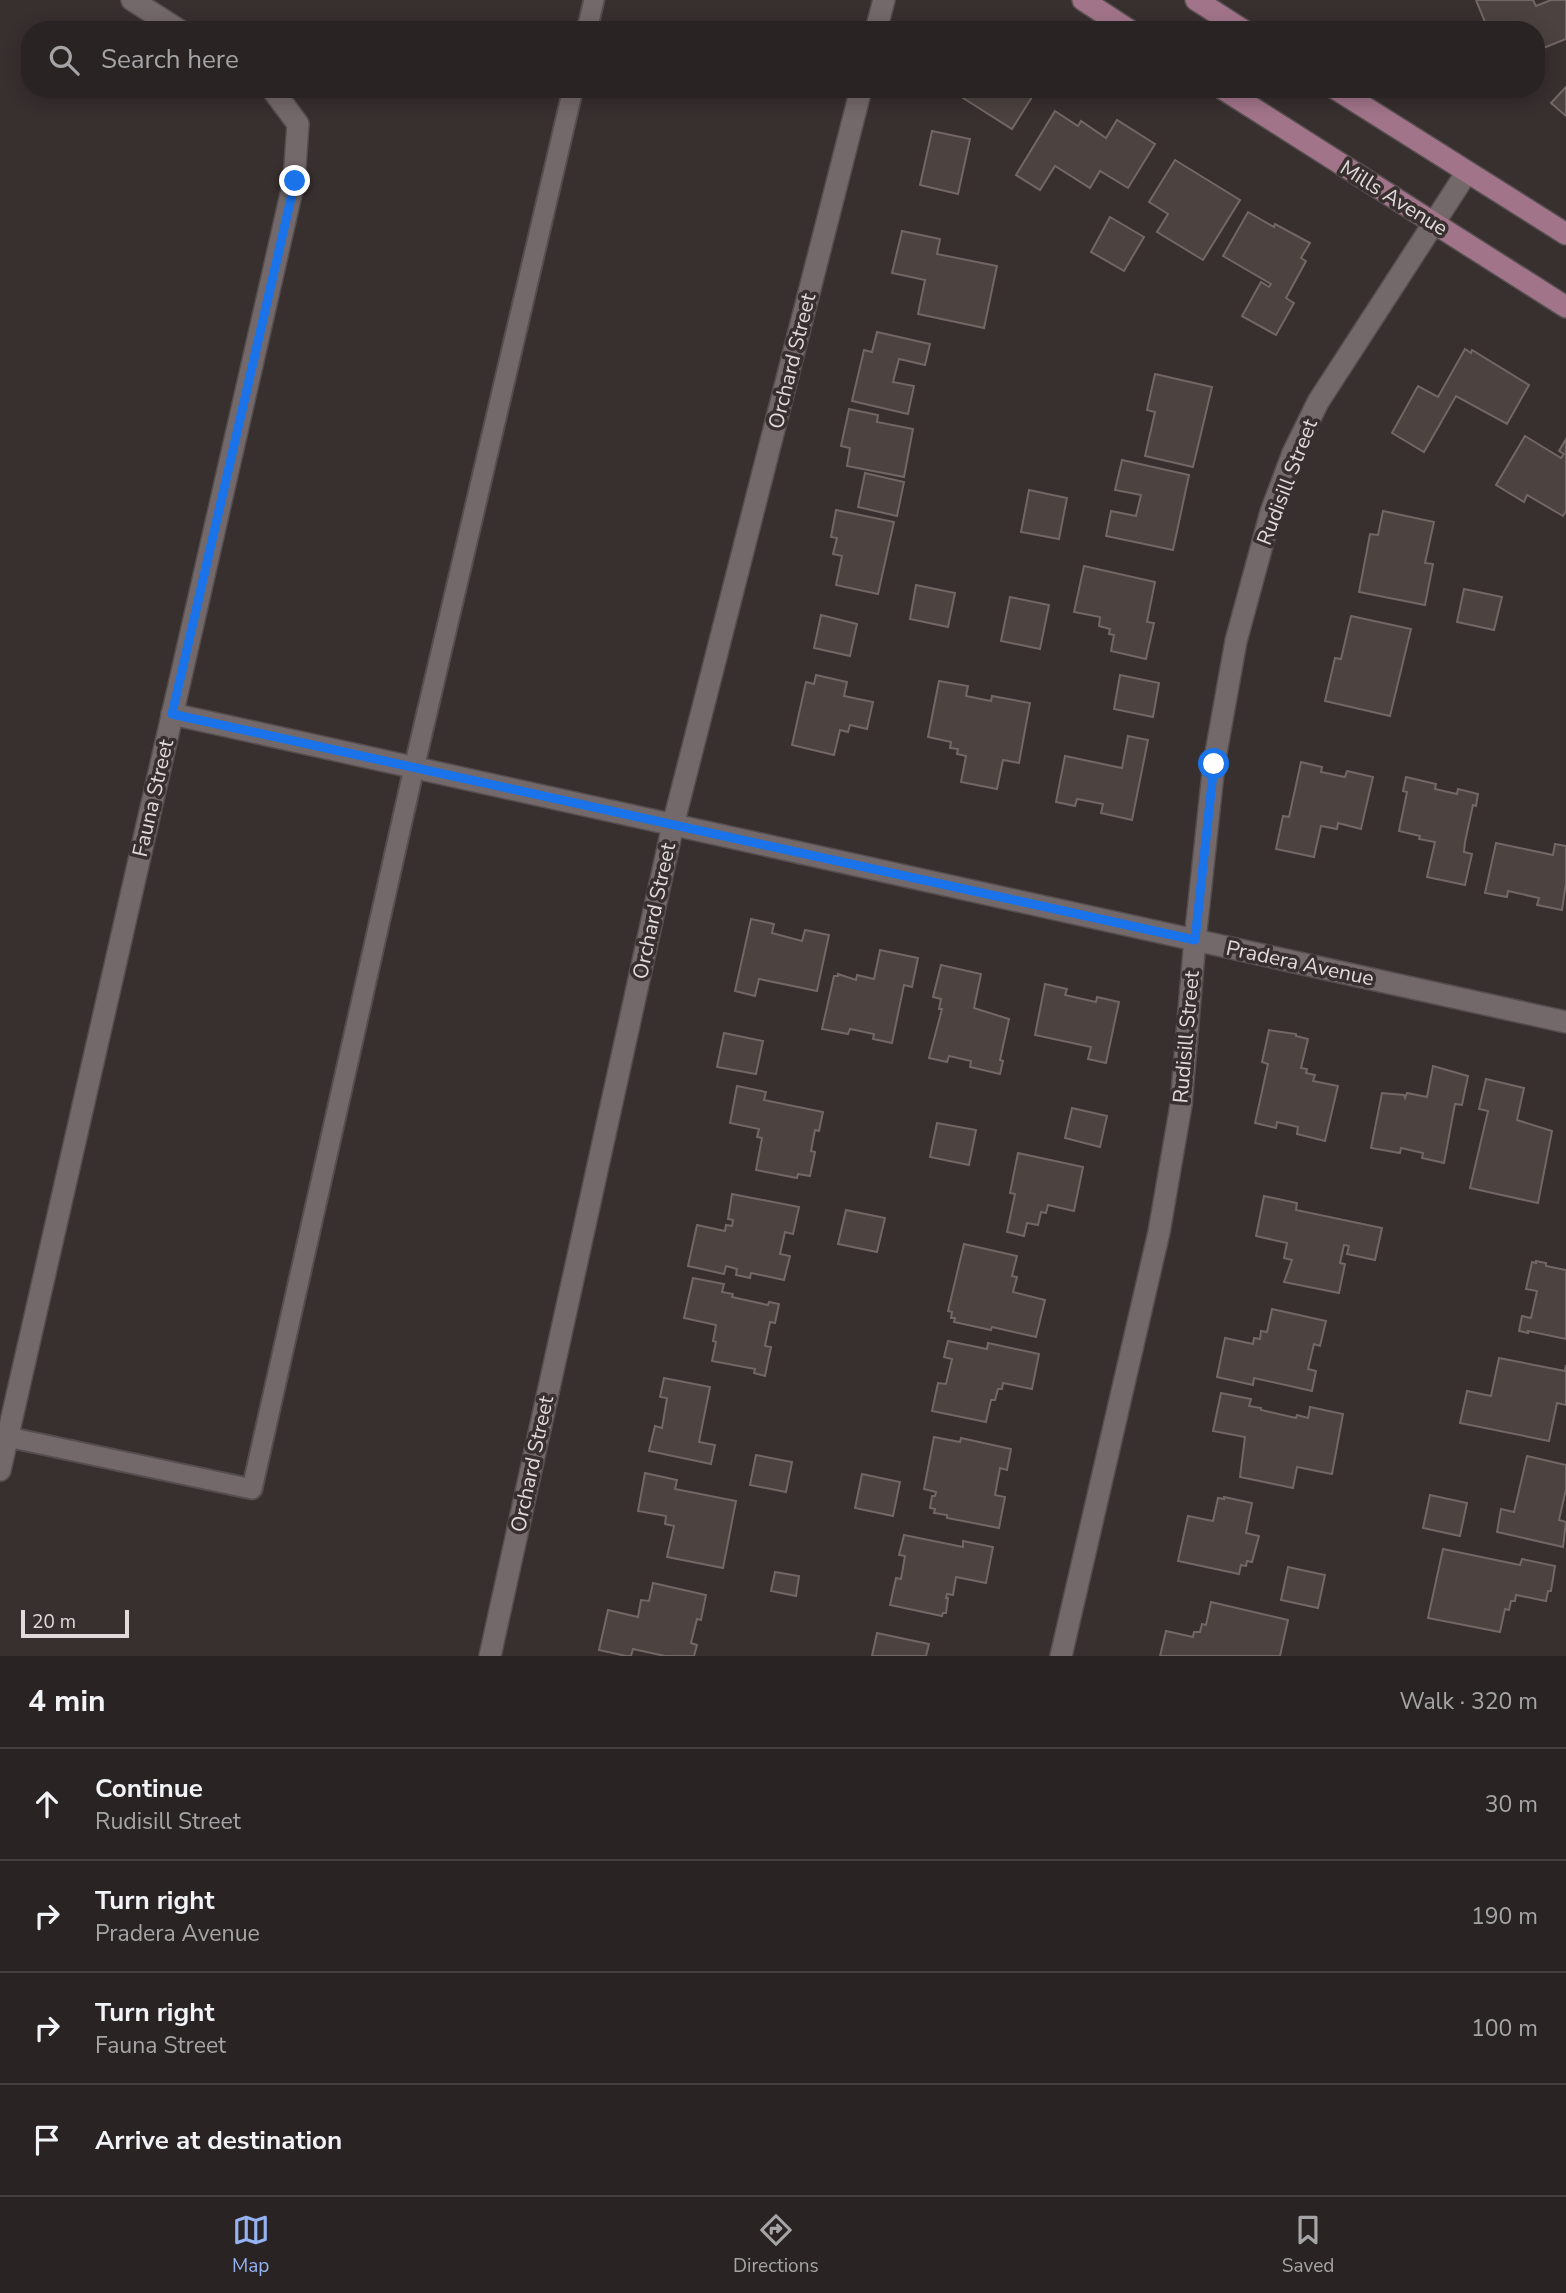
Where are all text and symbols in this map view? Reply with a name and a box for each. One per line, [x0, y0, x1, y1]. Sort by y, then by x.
search box [21, 21, 1545, 98]
icon: search [45, 41, 83, 79]
text: Search here [101, 42, 239, 77]
street label: Mills Avenue [1335, 154, 1453, 242]
route end [279, 165, 310, 196]
street label: Orchard Street [762, 290, 823, 432]
street label: Rudisill Street [1250, 414, 1324, 549]
street label: Fauna Street [126, 736, 180, 859]
route start [1198, 748, 1229, 779]
street label: Orchard Street [626, 840, 682, 982]
street label: Pradera Avenue [1224, 934, 1376, 992]
street label: Rudisill Street [1166, 969, 1206, 1104]
street label: Orchard Street [504, 1393, 560, 1535]
scale bar [21, 1607, 130, 1639]
text: 20 m [32, 1609, 76, 1635]
text: 4 min [28, 1681, 106, 1722]
text: Walk · 320 m [1399, 1686, 1538, 1717]
text: Continue [95, 1771, 203, 1806]
icon: ahead [28, 1785, 66, 1823]
text: 30 m [1485, 1789, 1538, 1820]
text: Rudisill Street [95, 1806, 241, 1837]
text: Turn right [95, 1883, 214, 1918]
icon: right [28, 1897, 66, 1935]
text: 190 m [1471, 1901, 1538, 1932]
text: Pradera Avenue [95, 1918, 260, 1949]
text: Turn right [95, 1995, 214, 2030]
icon: right [28, 2009, 66, 2047]
text: 100 m [1471, 2013, 1538, 2044]
text: Fauna Street [95, 2030, 226, 2061]
icon: arrive [28, 2121, 66, 2159]
text: Arrive at destination [95, 2123, 342, 2158]
tab: Map [232, 2211, 270, 2279]
tab: Directions [733, 2211, 819, 2279]
tab: Saved [1282, 2211, 1334, 2279]

